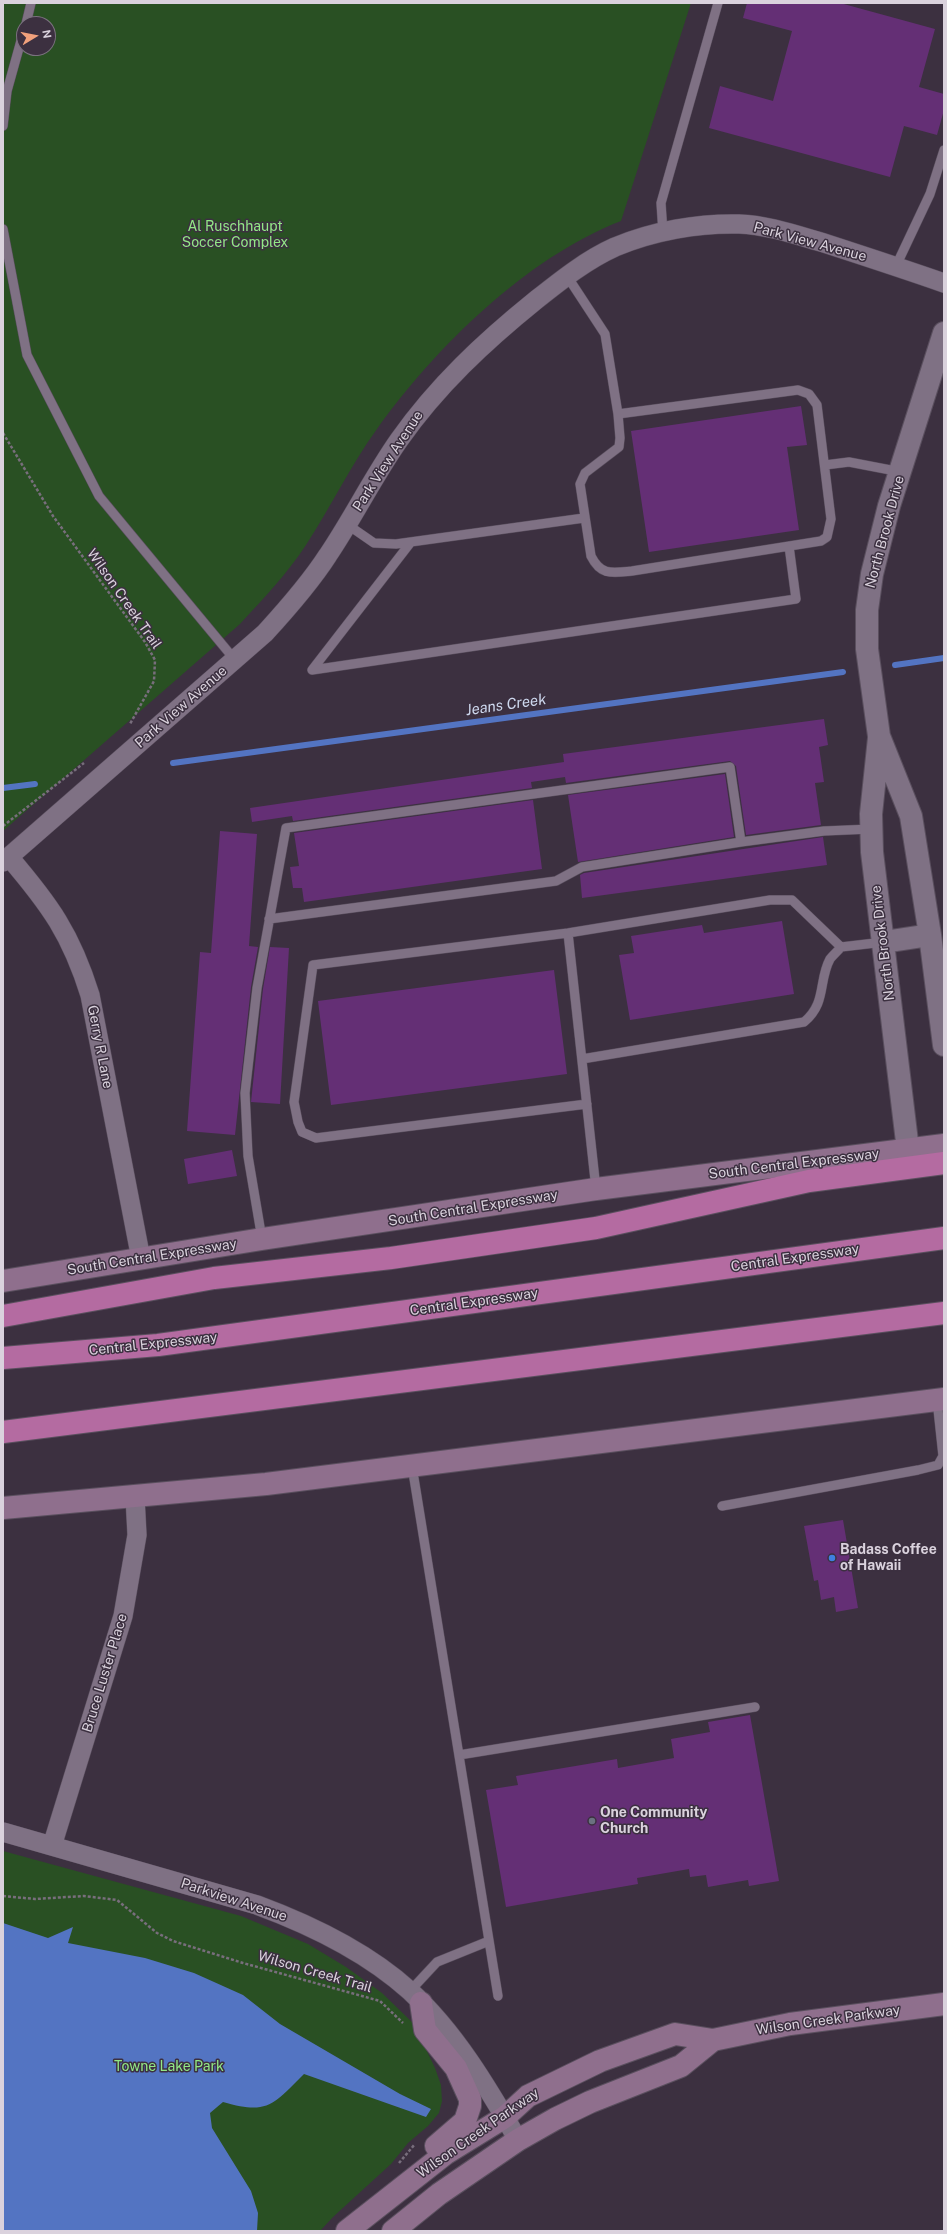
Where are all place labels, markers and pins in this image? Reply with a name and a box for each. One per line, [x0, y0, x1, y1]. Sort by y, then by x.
place label: Badass Coffee of Hawaii [840, 1542, 937, 1574]
marker: Badass Coffee of Hawaii [827, 1553, 837, 1563]
place label: One Community Church [600, 1805, 707, 1838]
marker: One Community Church [587, 1816, 597, 1826]

